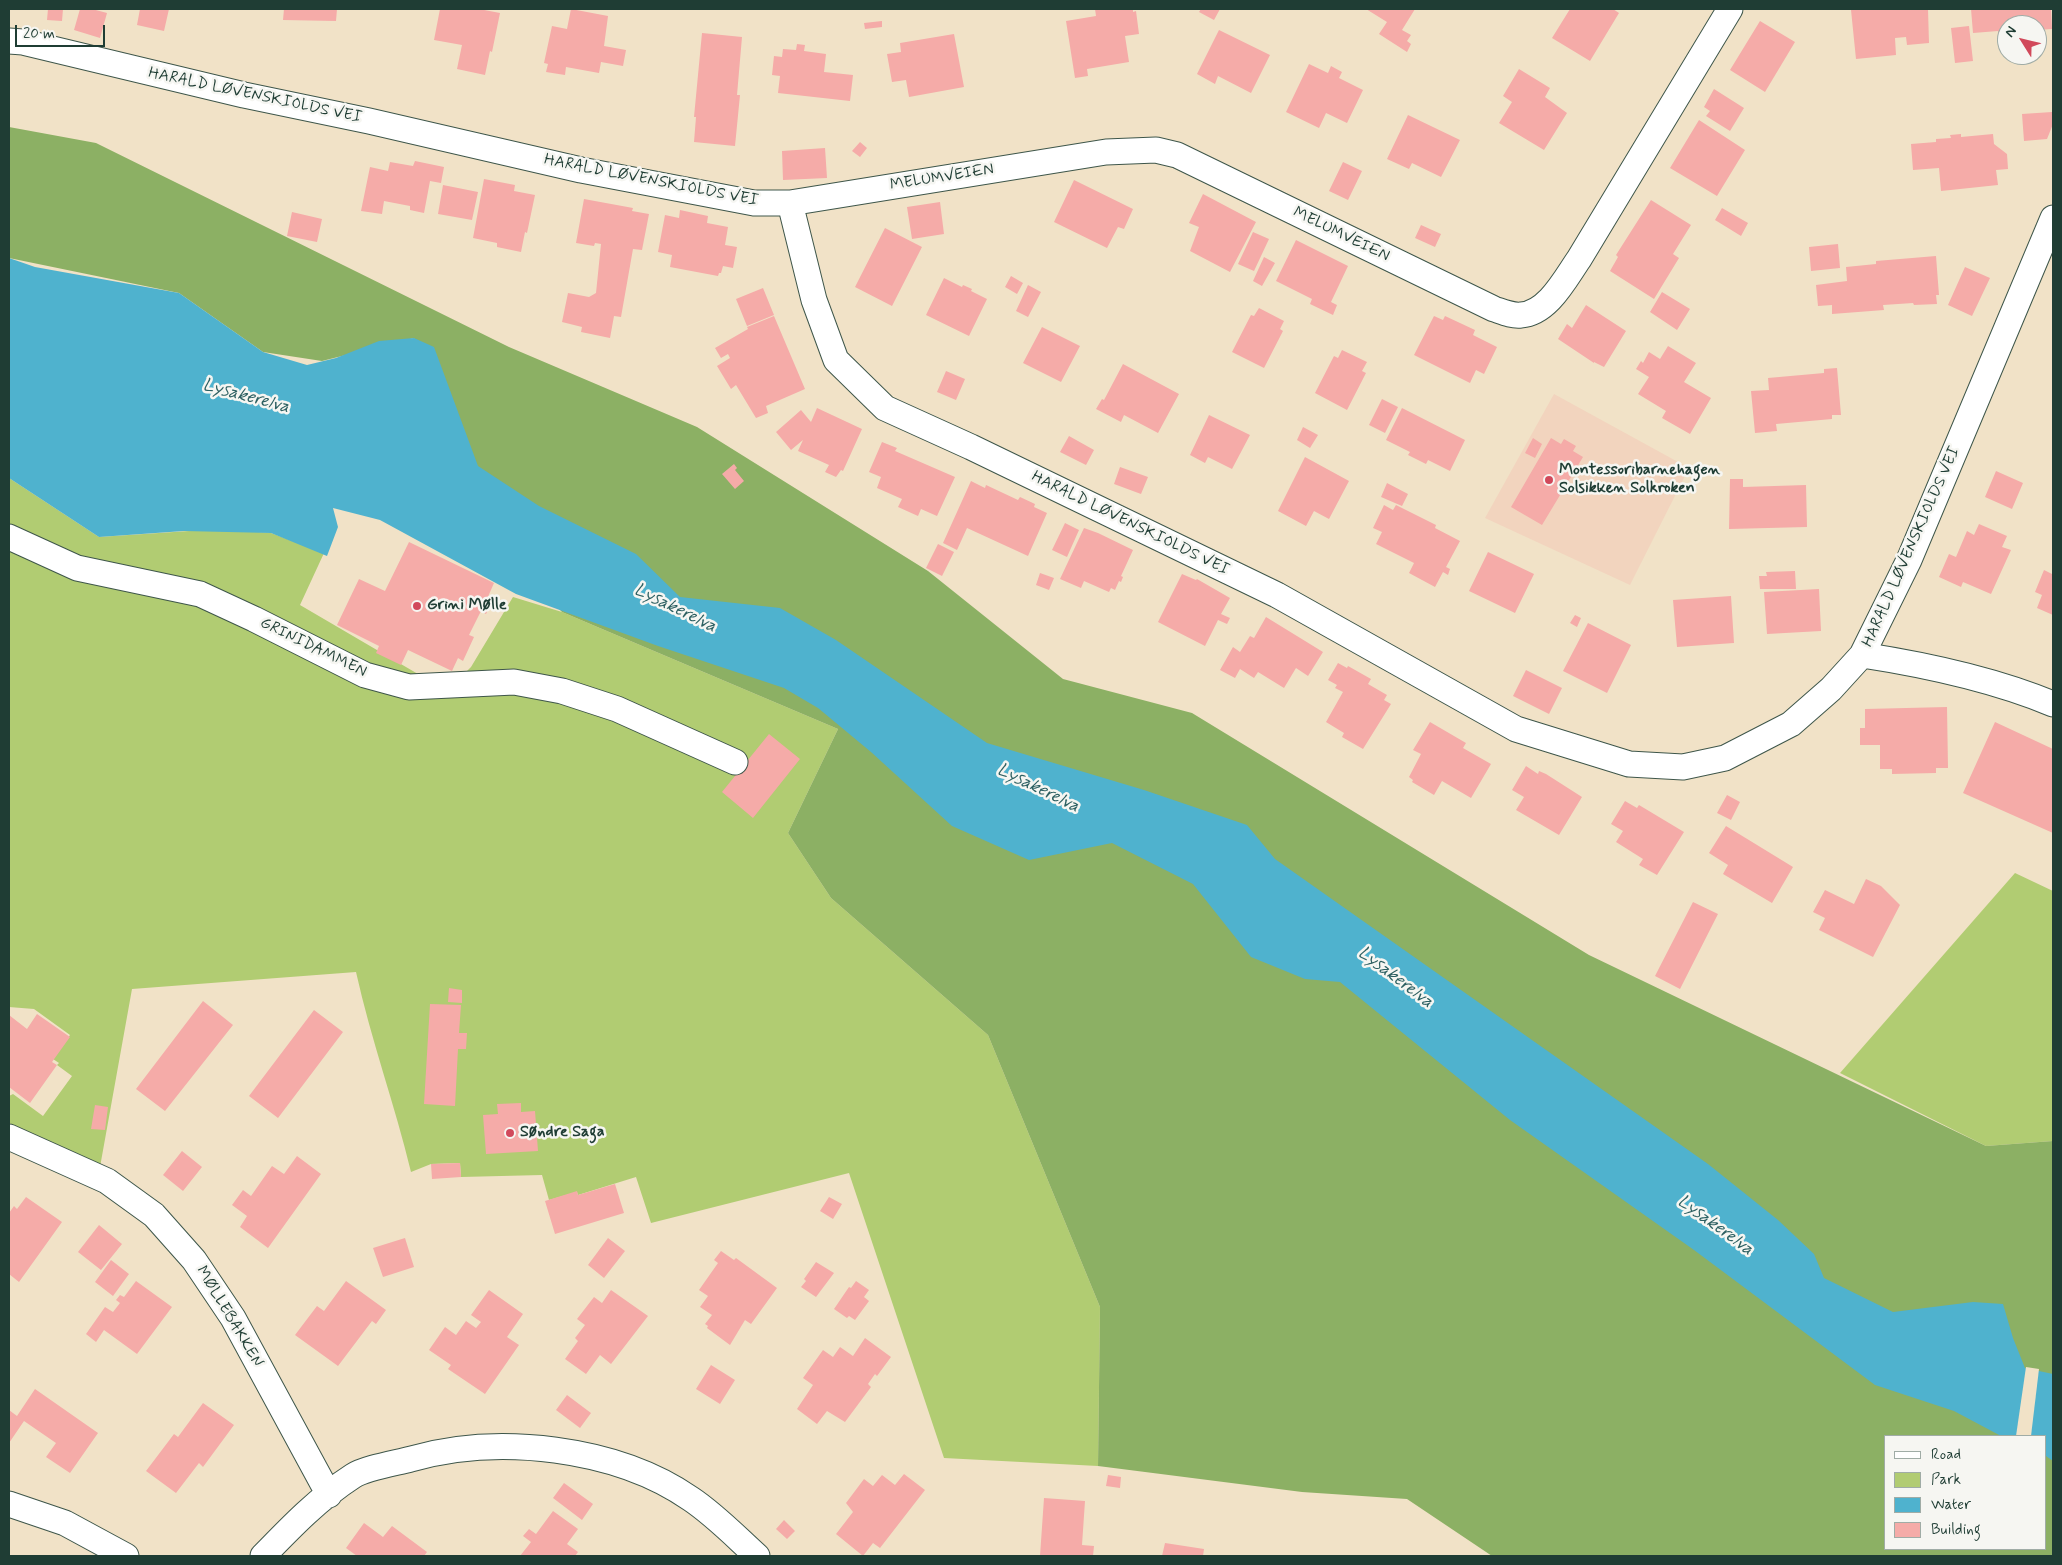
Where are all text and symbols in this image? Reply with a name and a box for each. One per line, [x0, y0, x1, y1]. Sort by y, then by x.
scale bar [18, 15, 108, 47]
north arrow [1997, 15, 2047, 65]
text: N [2001, 23, 2021, 41]
text: 20 m [23, 24, 55, 44]
street label: HARALD LØVENSKIOLDS VEI [147, 64, 363, 128]
street label: HARALD LØVENSKIOLDS VEI [542, 151, 760, 211]
street label: MELUMVEIEN [889, 160, 995, 196]
street label: MELUMVEIEN [1290, 203, 1392, 267]
water label: Lysakerelva [200, 375, 292, 419]
street label: HARALD LØVENSKIOLDS VEI [1859, 444, 1965, 650]
place label: Montessoribarnehagen Solsikken Solkroken [1559, 461, 1720, 499]
street label: HARALD LØVENSKIOLDS VEI [1028, 468, 1232, 580]
marker: Montessoribarnehagen Solsikken Solkroken [1543, 474, 1555, 486]
water label: Lysakerelva [630, 580, 720, 638]
place label: Grini Mølle [427, 596, 507, 616]
marker: Grini Mølle [411, 600, 423, 612]
street label: GRINIDAMMEN [256, 614, 370, 682]
water label: Lysakerelva [993, 760, 1083, 818]
water label: Lysakerelva [1353, 943, 1437, 1013]
place label: Søndre Saga [520, 1123, 605, 1143]
marker: Søndre Saga [504, 1127, 516, 1139]
water label: Lysakerelva [1673, 1191, 1757, 1261]
street label: MØLLEBAKKEN [191, 1263, 267, 1371]
legend [1884, 1435, 2047, 1550]
text: Road [1931, 1445, 1961, 1465]
text: Park [1931, 1470, 1961, 1490]
text: Water [1931, 1495, 1971, 1515]
text: Building [1931, 1520, 1981, 1540]

